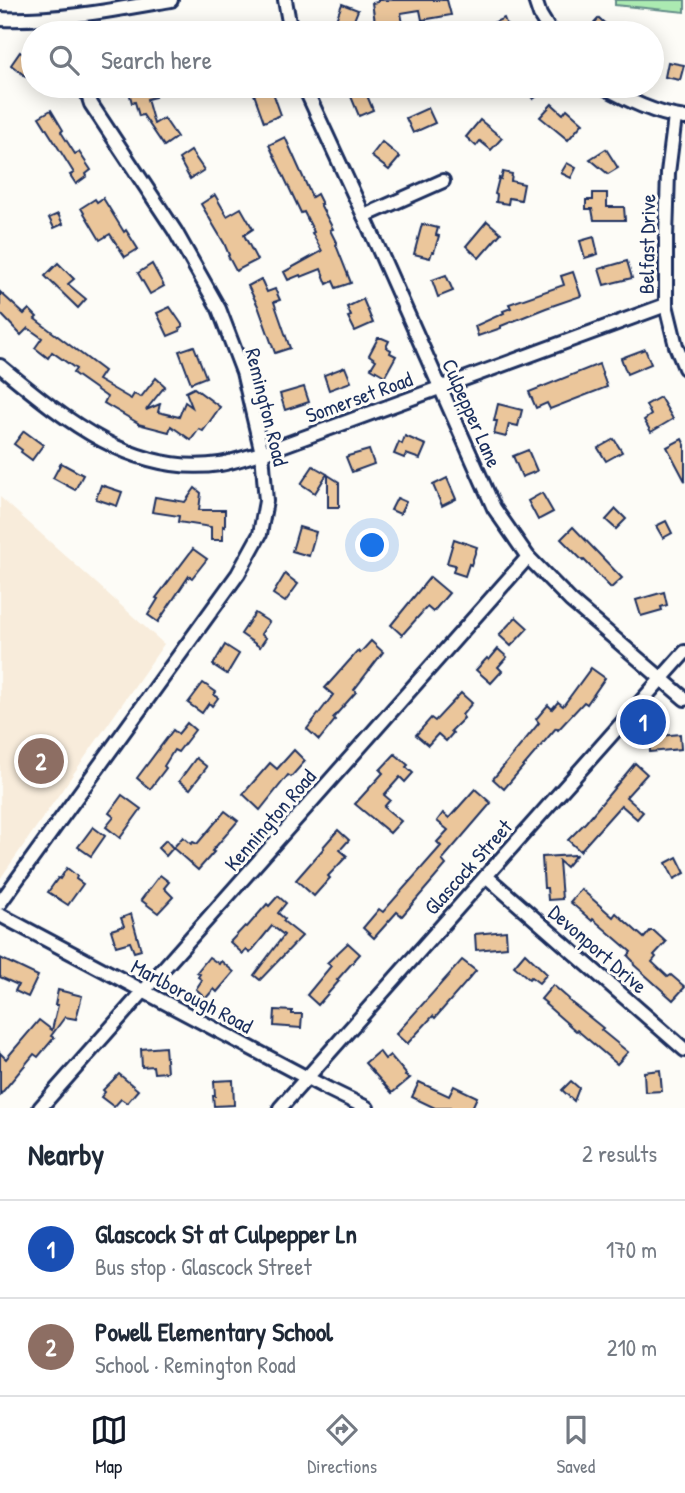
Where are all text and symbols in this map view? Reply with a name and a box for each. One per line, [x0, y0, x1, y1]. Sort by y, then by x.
search box [21, 21, 664, 98]
icon: search [45, 41, 83, 79]
text: Search here [101, 42, 212, 77]
street label: Belfast Drive [632, 194, 662, 294]
street label: Remington Road [238, 345, 296, 469]
street label: Culpepper Lane [435, 354, 509, 472]
street label: Somerset Road [302, 364, 416, 430]
your location [355, 528, 389, 562]
pin: 1 [620, 696, 666, 748]
pin: 2 [18, 735, 64, 787]
street label: Kennington Road [218, 763, 322, 877]
street label: Glascock Street [417, 812, 519, 921]
street label: Devonport Drive [543, 898, 653, 1000]
street label: Marlborough Road [126, 952, 258, 1040]
text: Nearby [28, 1134, 104, 1174]
text: 2 results [582, 1138, 657, 1169]
text: Glascock St at Culpepper Ln [95, 1216, 357, 1251]
text: 1 [47, 1234, 55, 1265]
text: 170 m [606, 1234, 657, 1265]
text: Bus stop · Glascock Street [95, 1251, 312, 1282]
text: Powell Elementary School [95, 1314, 333, 1349]
text: 2 [46, 1332, 56, 1363]
text: 210 m [607, 1332, 657, 1363]
text: School · Remington Road [95, 1349, 296, 1380]
tab: Map [90, 1411, 128, 1479]
tab: Directions [307, 1411, 377, 1479]
tab: Saved [557, 1411, 595, 1479]

